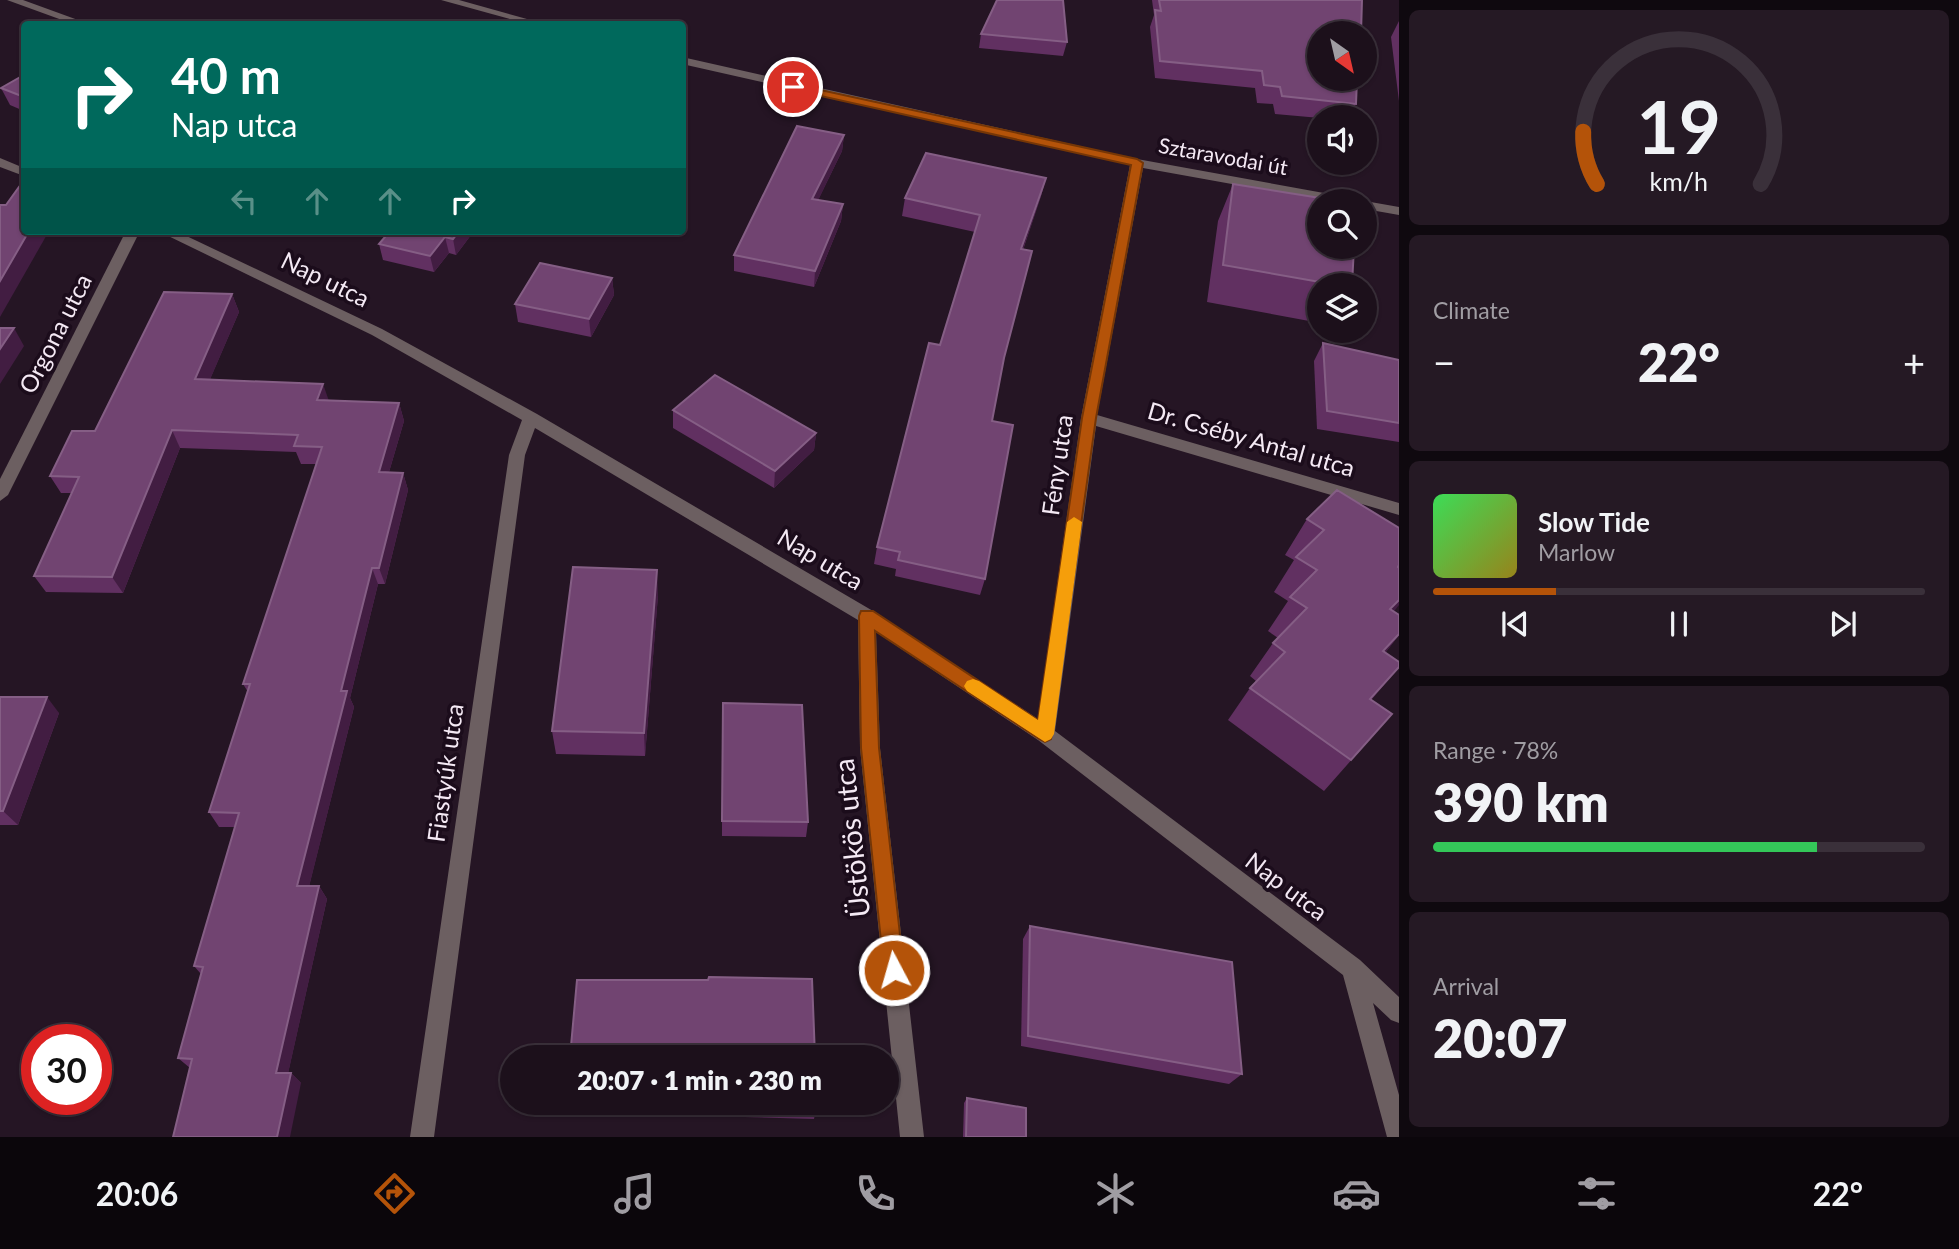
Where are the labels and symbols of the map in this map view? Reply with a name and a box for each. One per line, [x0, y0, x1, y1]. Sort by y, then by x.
north arrow [1307, 21, 1377, 91]
pin [763, 57, 823, 117]
street label: Sztaravodai út [1157, 132, 1290, 179]
street label: Nap utca [277, 245, 375, 312]
street label: Orgona utca [12, 269, 97, 398]
street label: Dr. Cséby Antal utca [1145, 395, 1358, 482]
street label: Fény utca [1035, 412, 1078, 517]
street label: Nap utca [773, 522, 869, 596]
street label: Fiastyúk utca [420, 702, 469, 844]
street label: Üstökös utca [826, 757, 876, 919]
street label: Nap utca [1240, 846, 1333, 926]
position arrow [857, 933, 931, 1007]
speed limit sign: 30 [21, 1024, 112, 1115]

